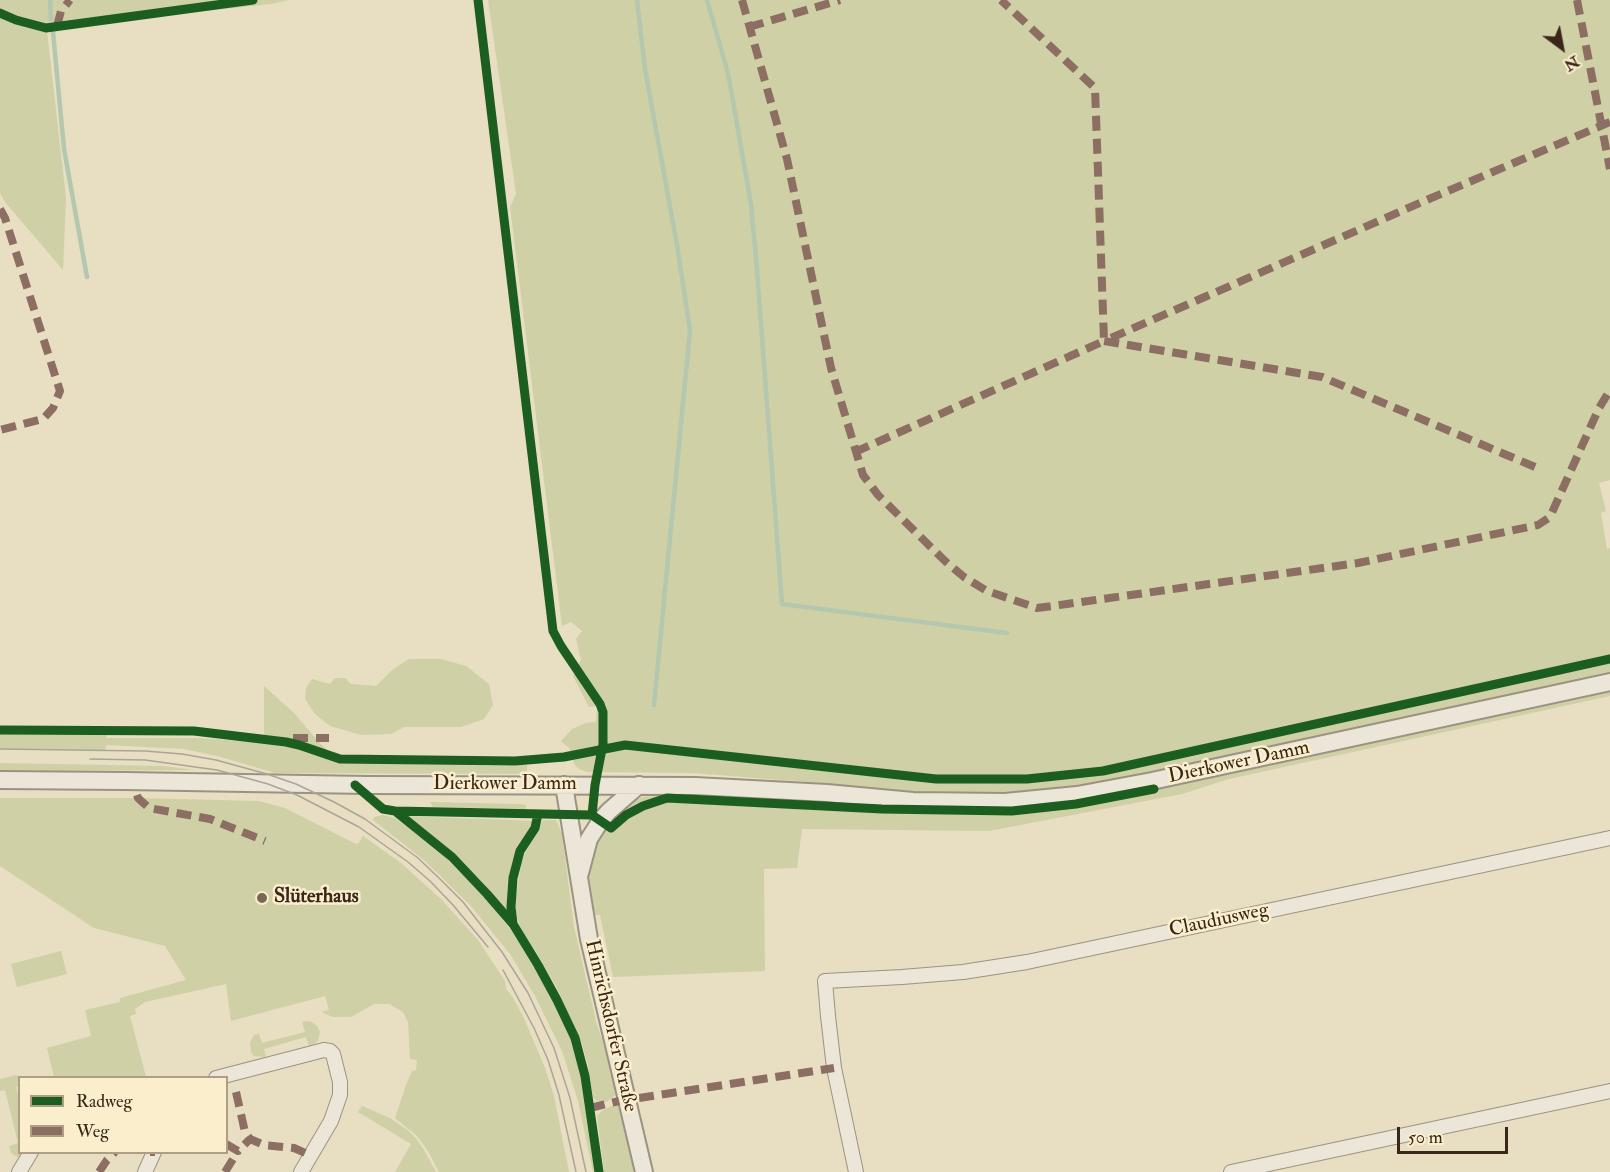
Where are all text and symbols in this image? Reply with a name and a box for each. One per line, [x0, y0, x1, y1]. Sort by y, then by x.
north arrow [1532, 18, 1592, 78]
text: N [1560, 51, 1583, 76]
street label: Dierkower Damm [1166, 736, 1312, 790]
street label: Dierkower Damm [433, 773, 577, 797]
place label: Slüterhaus [274, 886, 359, 910]
marker: Slüterhaus [255, 891, 269, 905]
street label: Claudiusweg [1167, 899, 1271, 943]
street label: Hinrichsdorfer Straße [579, 938, 641, 1114]
legend [18, 1076, 228, 1154]
text: Radweg [76, 1090, 132, 1113]
scale bar [1400, 1115, 1511, 1153]
text: Weg [76, 1120, 109, 1143]
text: 50 m [1408, 1126, 1443, 1149]

